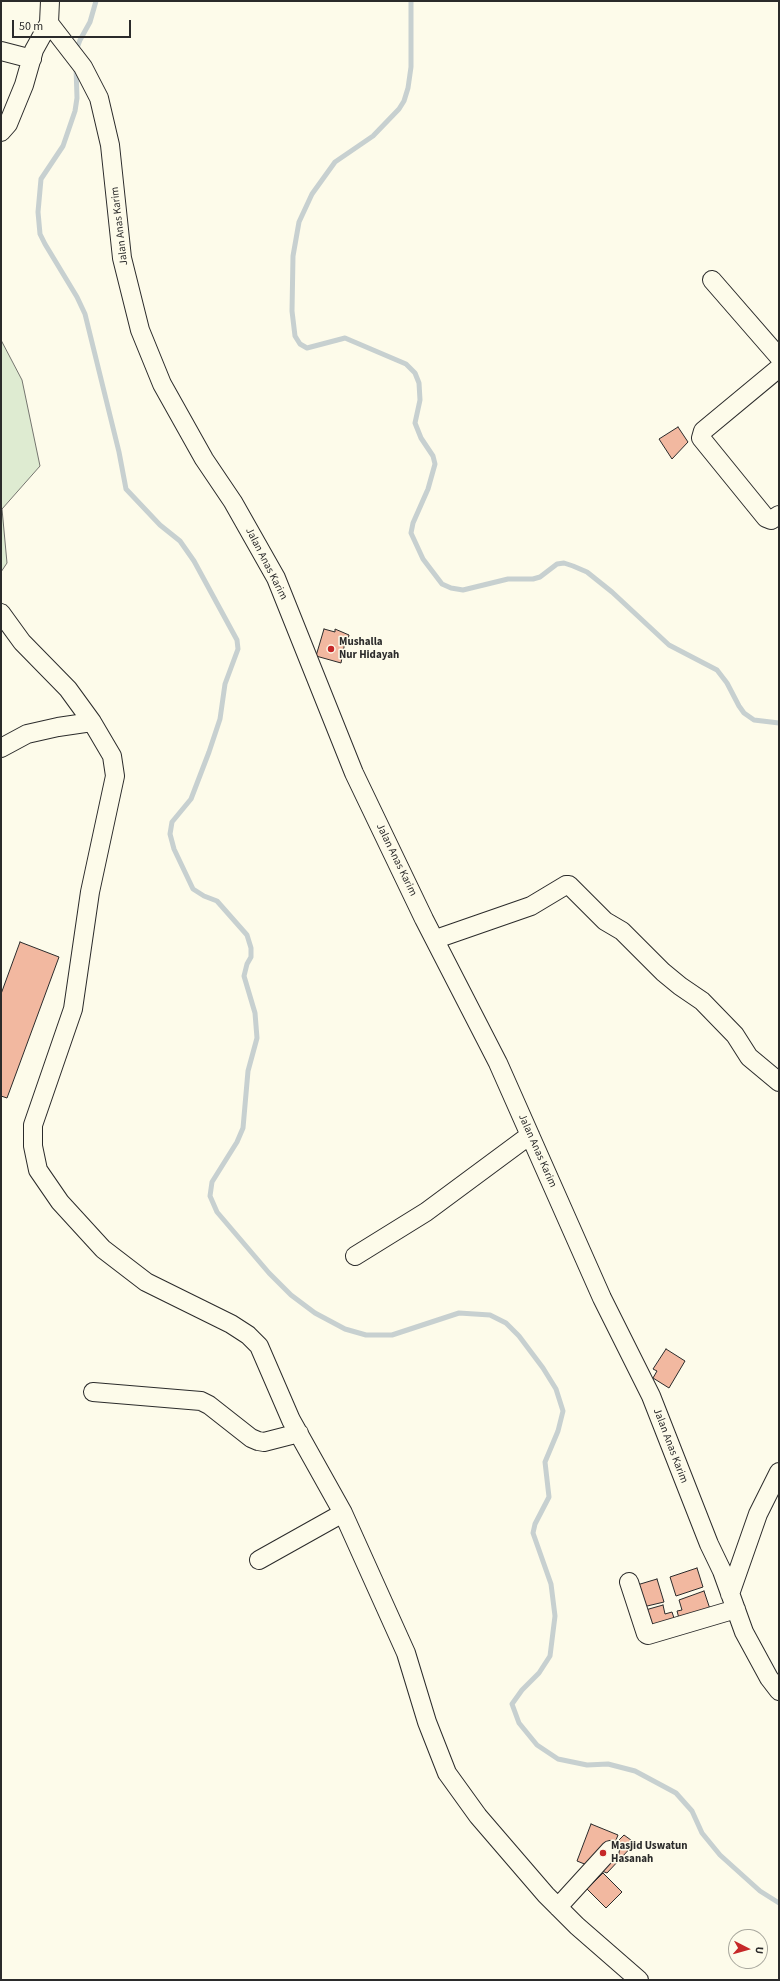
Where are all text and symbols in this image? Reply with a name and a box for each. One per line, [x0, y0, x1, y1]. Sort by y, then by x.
scale bar [14, 12, 133, 38]
text: 50 m [19, 18, 43, 35]
street label: Jalan Anas Karim [109, 186, 131, 266]
street label: Jalan Anas Karim [242, 526, 290, 602]
place label: Mushalla Nur Hidayah [339, 636, 399, 662]
marker: Mushalla Nur Hidayah [326, 644, 336, 654]
street label: Jalan Anas Karim [373, 821, 419, 899]
street label: Jalan Anas Karim [515, 1112, 559, 1190]
street label: Jalan Anas Karim [650, 1407, 690, 1485]
place label: Masjid Uswatun Hasanah [611, 1840, 688, 1866]
marker: Masjid Uswatun Hasanah [598, 1848, 608, 1858]
north arrow [728, 1929, 768, 1969]
text: U [752, 1946, 767, 1955]

